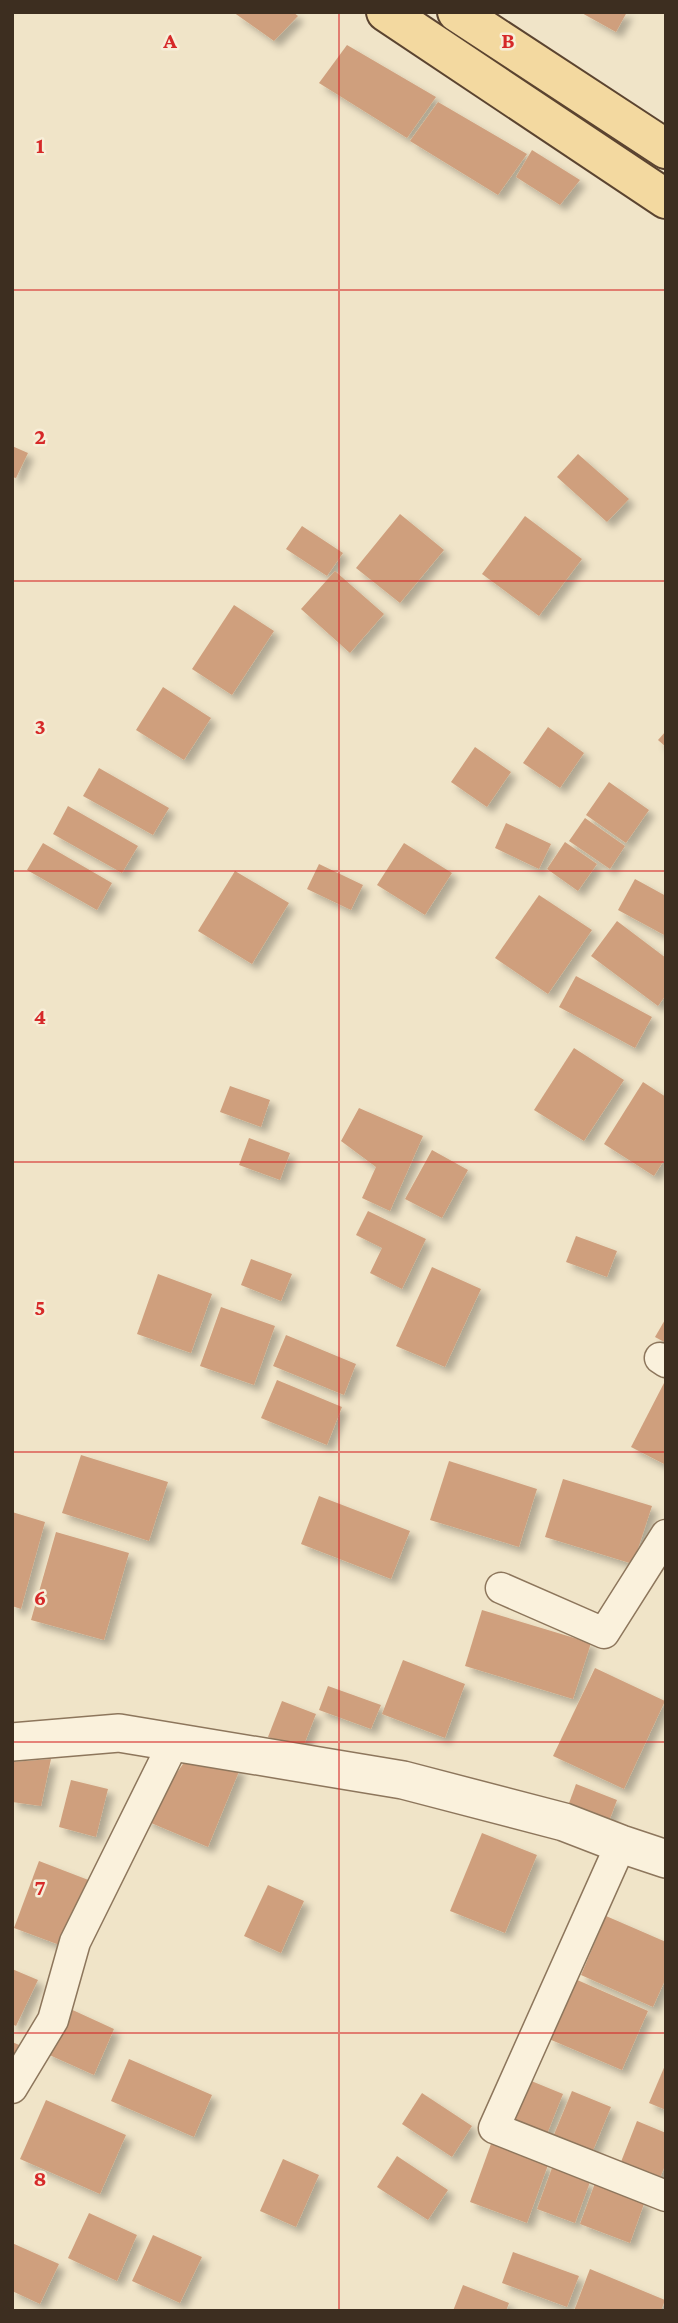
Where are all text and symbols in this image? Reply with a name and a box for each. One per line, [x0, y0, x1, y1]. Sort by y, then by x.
text: A [162, 27, 177, 53]
text: B [501, 27, 515, 53]
text: 1 [36, 132, 45, 158]
text: 2 [34, 423, 46, 449]
text: 3 [34, 713, 46, 739]
text: 4 [34, 1003, 46, 1029]
text: 5 [34, 1294, 46, 1320]
text: 6 [34, 1584, 46, 1610]
text: 7 [34, 1874, 46, 1900]
text: 8 [33, 2165, 47, 2191]

